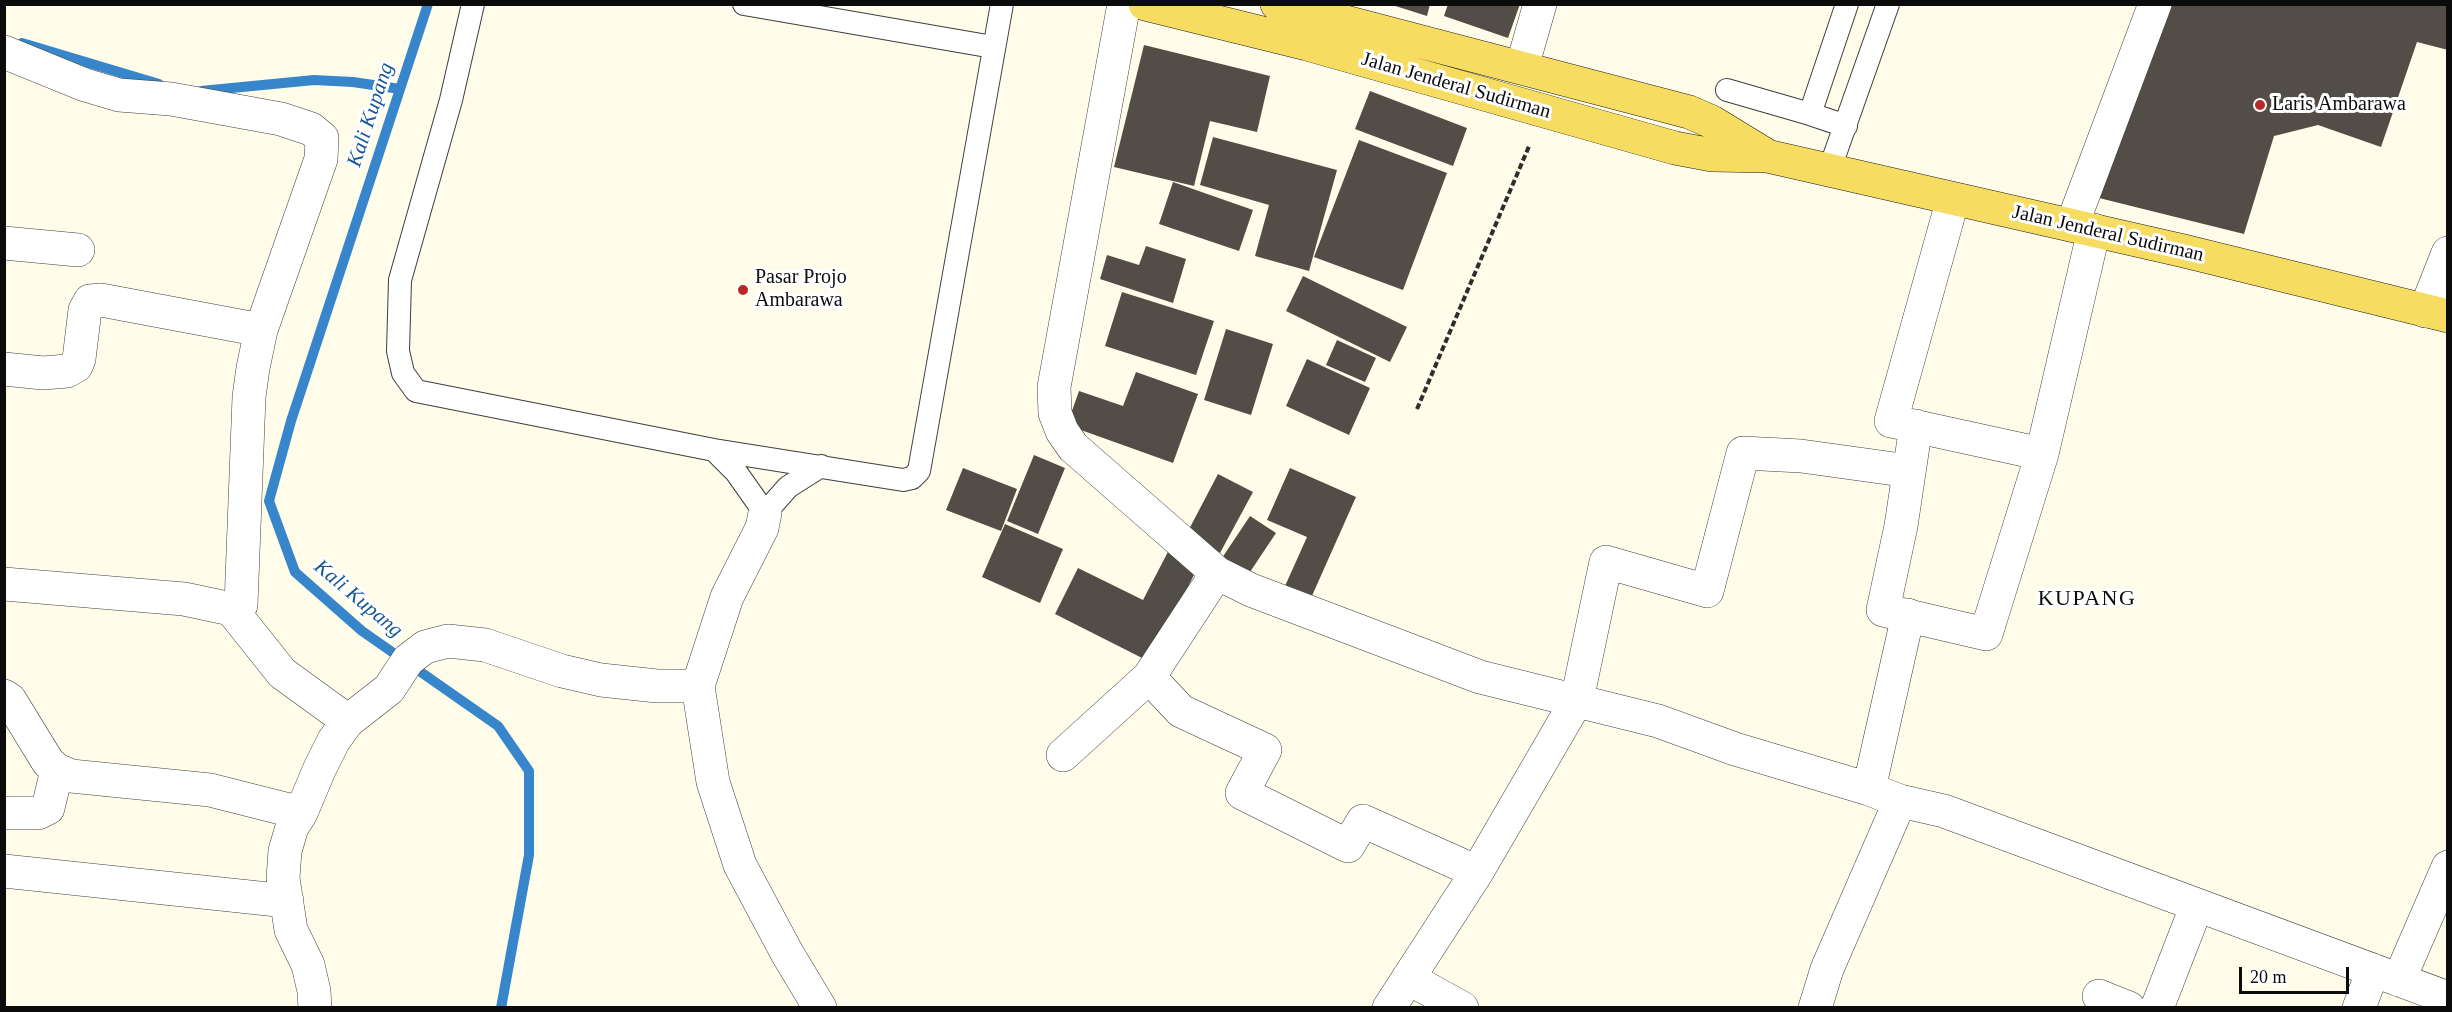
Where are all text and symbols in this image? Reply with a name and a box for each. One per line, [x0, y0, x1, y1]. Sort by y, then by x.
street label: Jalan Jenderal Sudirman [1359, 48, 1553, 124]
water label: Kali Kupang [342, 60, 400, 170]
place label: Laris Ambarawa [2272, 93, 2406, 117]
marker: Laris Ambarawa [2253, 98, 2267, 112]
street label: Jalan Jenderal Sudirman [2010, 200, 2206, 268]
place label: Pasar Projo Ambarawa [755, 266, 847, 313]
marker: Pasar Projo Ambarawa [736, 283, 750, 297]
water label: Kali Kupang [309, 555, 407, 643]
district label: KUPANG [2038, 586, 2136, 612]
scale bar [2242, 955, 2352, 993]
text: 20 m [2250, 967, 2287, 987]

